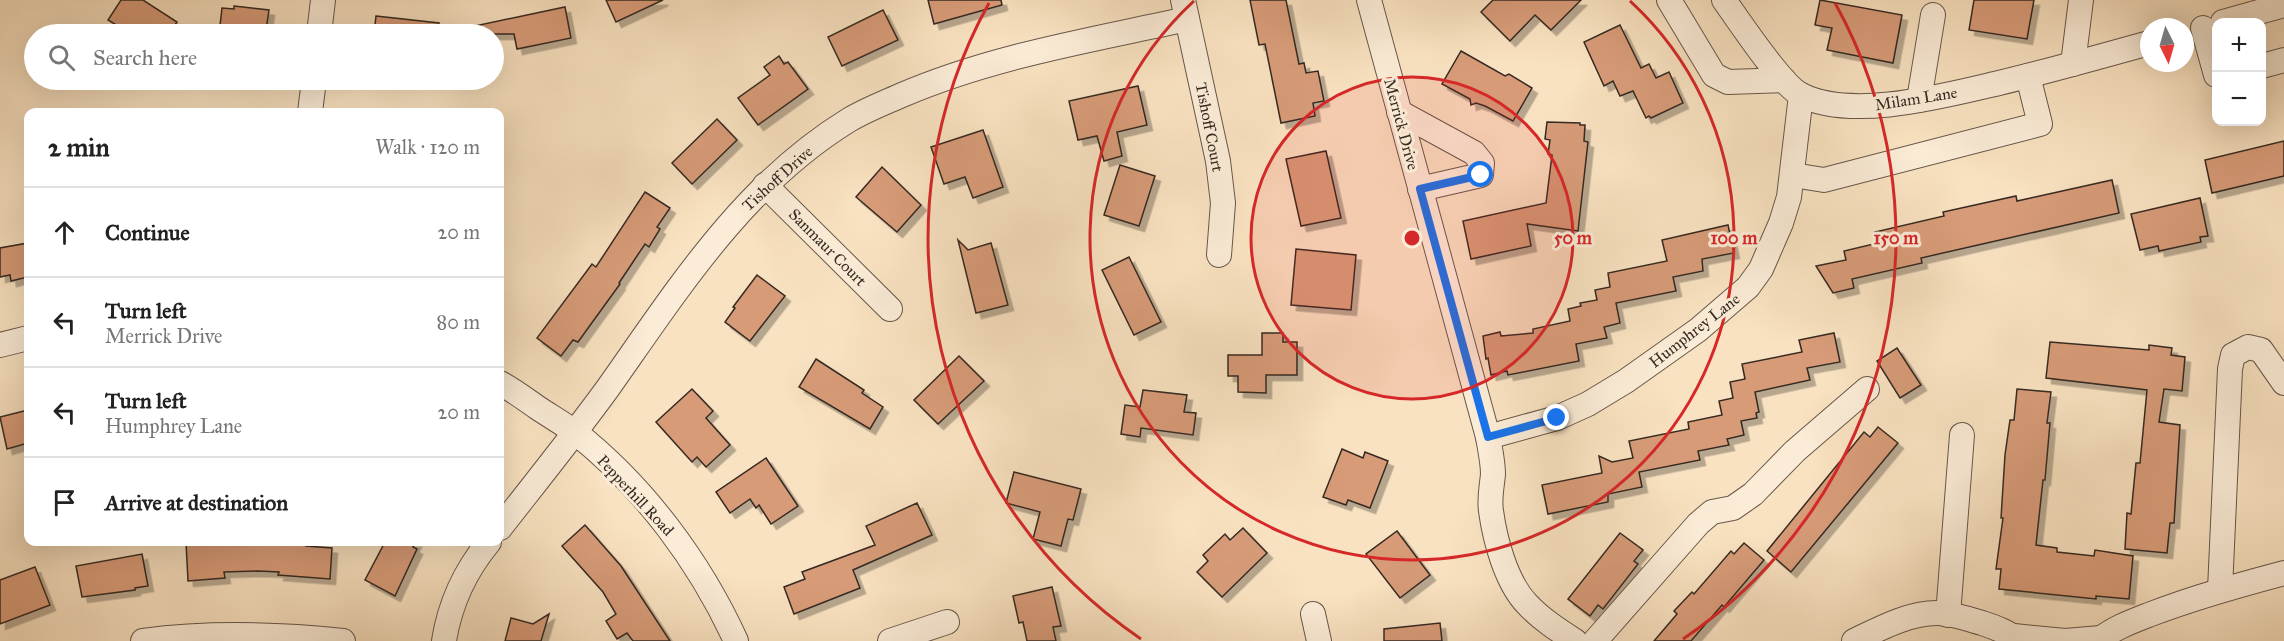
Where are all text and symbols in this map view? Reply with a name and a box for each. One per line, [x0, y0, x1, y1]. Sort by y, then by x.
north arrow [2140, 18, 2194, 72]
map controls [2212, 18, 2266, 126]
button: + [2212, 18, 2266, 72]
search box [24, 24, 504, 90]
icon: search [45, 41, 78, 74]
text: Search here [93, 44, 197, 71]
button: − [2212, 72, 2266, 126]
street label: Merrick Drive [1380, 76, 1423, 172]
street label: Tishoff Court [1192, 81, 1228, 174]
street label: Milam Lane [1874, 83, 1959, 114]
text: 2 min [48, 131, 109, 163]
text: Walk · 120 m [375, 135, 480, 159]
street label: Tishoff Drive [738, 142, 817, 215]
route start [1467, 161, 1493, 187]
street label: Sanmaur Court [785, 205, 871, 290]
icon: ahead [48, 216, 81, 249]
text: Continue [105, 219, 190, 246]
text: 20 m [437, 220, 480, 244]
text: 50 m [1554, 227, 1593, 249]
text: 100 m [1711, 227, 1758, 249]
text: 150 m [1874, 227, 1919, 249]
centre of rings [1402, 228, 1422, 248]
street label: Humphrey Lane [1645, 289, 1744, 372]
text: Turn left [105, 297, 187, 324]
icon: left [48, 306, 81, 339]
text: 80 m [437, 310, 480, 334]
text: Merrick Drive [105, 324, 222, 348]
text: Turn left [105, 387, 187, 414]
icon: left [48, 396, 81, 429]
text: 20 m [437, 400, 480, 424]
route end [1543, 404, 1569, 430]
text: Humphrey Lane [105, 414, 242, 438]
street label: Pepperhill Road [593, 451, 678, 540]
icon: arrive [48, 486, 81, 519]
text: Arrive at destination [105, 489, 288, 516]

